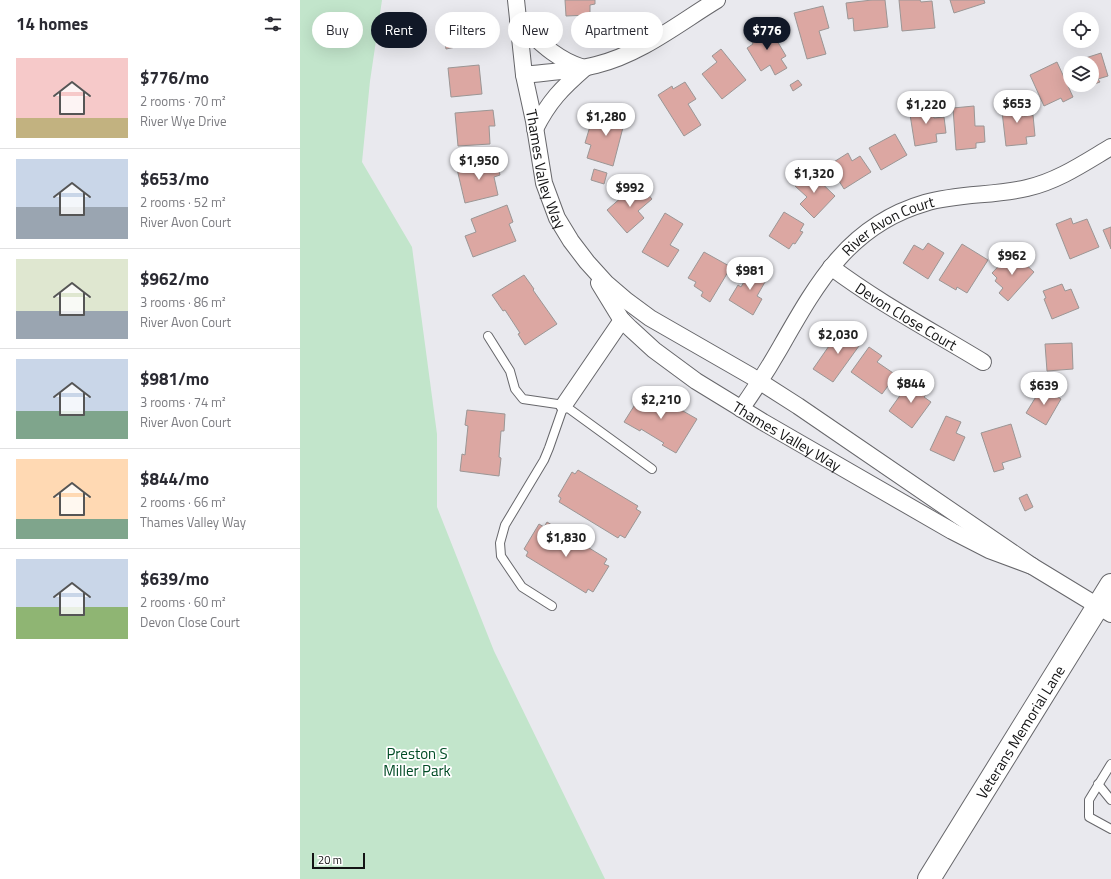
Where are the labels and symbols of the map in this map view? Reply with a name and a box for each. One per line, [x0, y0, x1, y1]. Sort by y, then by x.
pin: $776 [743, 17, 791, 51]
pin: $653 [993, 90, 1041, 124]
pin: $1,220 [893, 91, 959, 125]
pin: $1,280 [573, 103, 639, 137]
street label: Thames Valley Way [520, 107, 572, 233]
pin: $1,950 [446, 147, 512, 181]
pin: $1,320 [781, 160, 847, 194]
pin: $992 [606, 174, 654, 208]
street label: River Avon Court [836, 189, 937, 261]
pin: $962 [988, 242, 1036, 276]
pin: $981 [726, 257, 774, 291]
street label: Devon Close Court [851, 276, 962, 356]
pin: $2,030 [805, 321, 871, 355]
pin: $844 [887, 370, 935, 404]
pin: $639 [1020, 372, 1068, 406]
pin: $2,210 [628, 386, 694, 420]
street label: Thames Valley Way [728, 395, 846, 476]
pin: $1,830 [533, 524, 599, 558]
street label: Veterans Memorial Lane [970, 661, 1070, 803]
park label: Preston S Miller Park [383, 742, 451, 782]
scale bar [312, 851, 365, 870]

